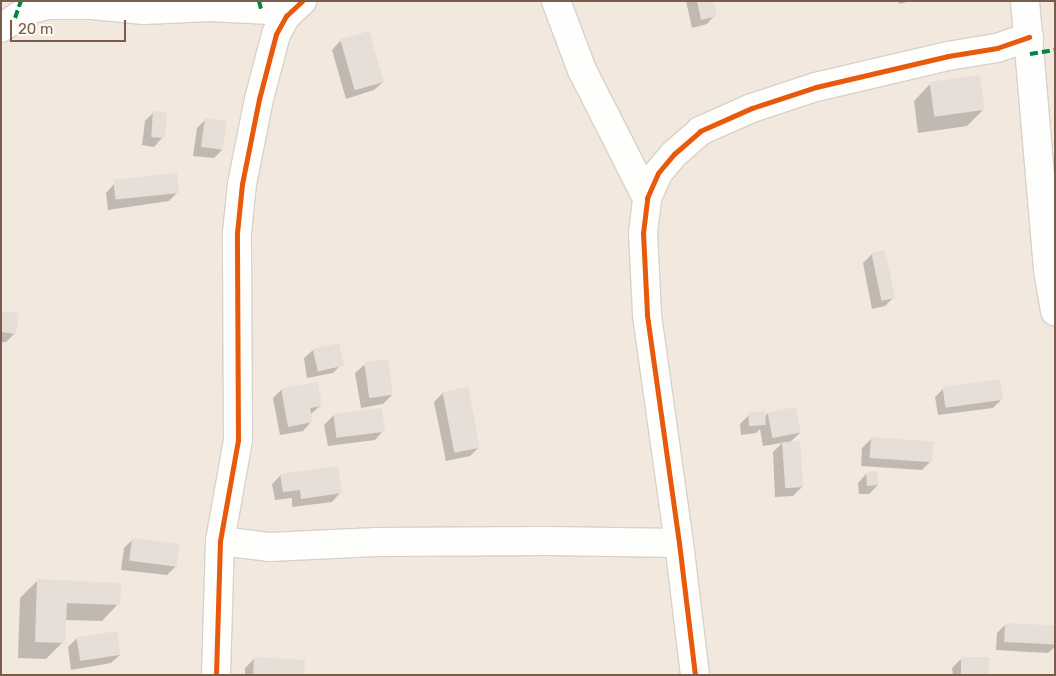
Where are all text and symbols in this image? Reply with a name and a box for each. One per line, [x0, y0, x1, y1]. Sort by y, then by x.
scale bar [12, 10, 129, 42]
text: 20 m [18, 20, 53, 38]

